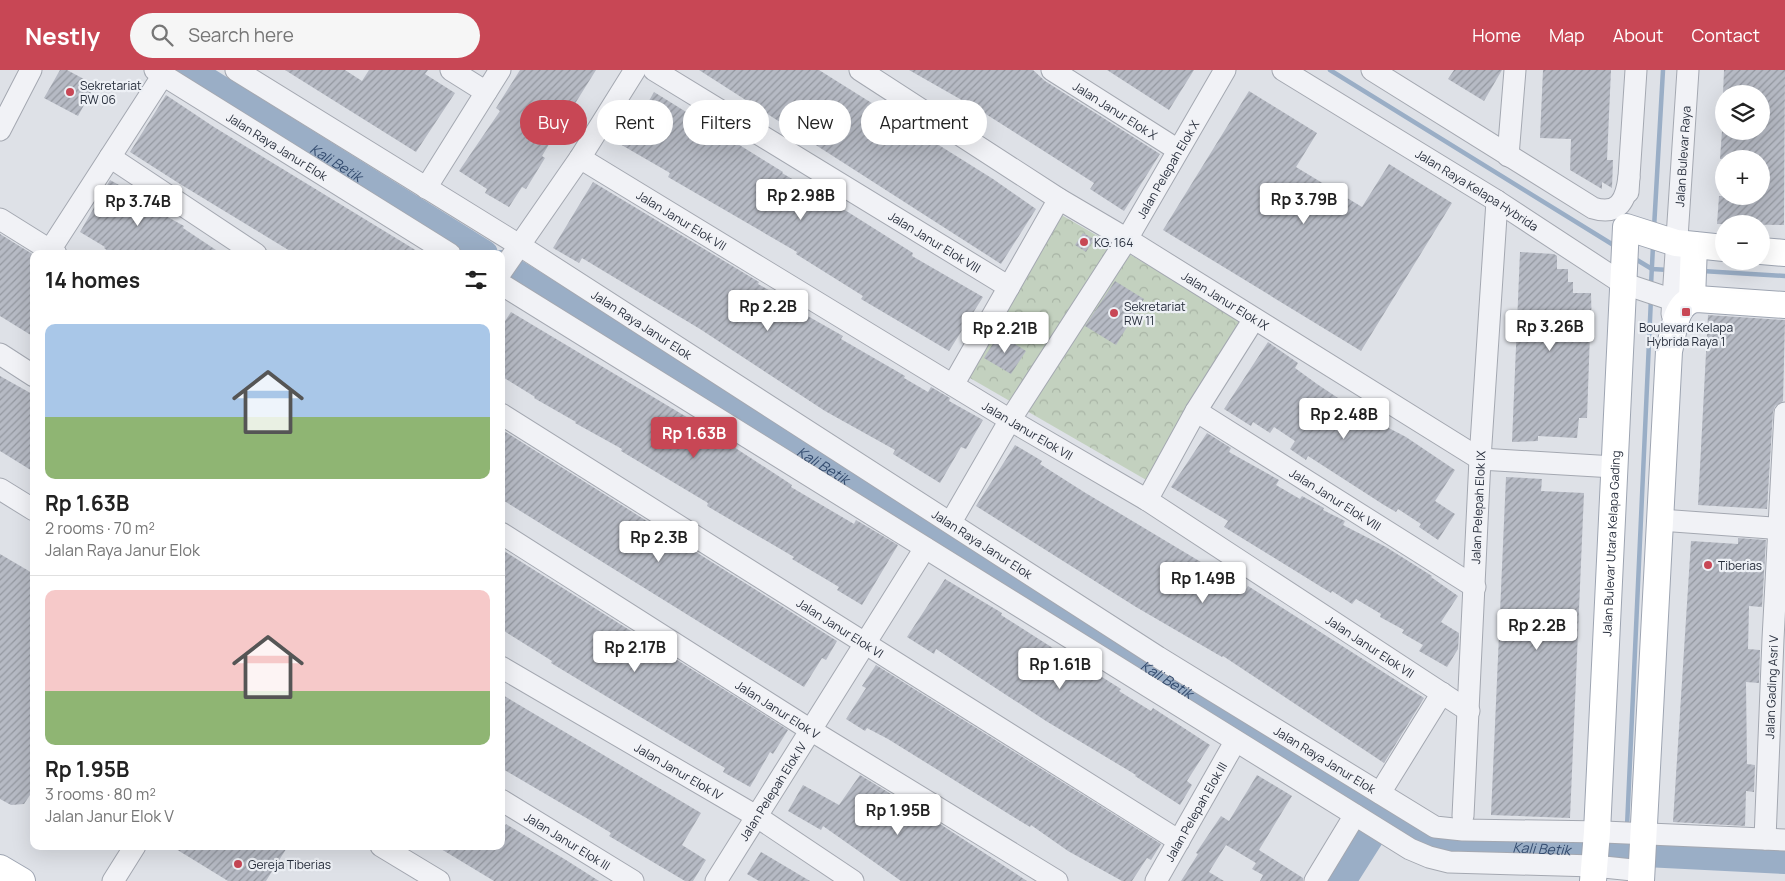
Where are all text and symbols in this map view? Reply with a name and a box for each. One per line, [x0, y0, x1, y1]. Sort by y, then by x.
search box [130, 13, 480, 58]
text: Nestly [25, 19, 100, 52]
icon: search [148, 21, 176, 49]
text: Search here [188, 22, 294, 48]
text: Home [1472, 23, 1521, 47]
text: Map [1549, 23, 1585, 47]
text: About [1613, 23, 1663, 47]
text: Contact [1691, 23, 1760, 47]
place label: Sekretariat RW 06 [80, 77, 142, 108]
street label: Jalan Janur Elok X [1070, 77, 1161, 144]
map controls [1715, 85, 1770, 270]
button: layers [1715, 85, 1770, 140]
marker: Sekretariat RW 06 [64, 86, 76, 98]
chip: Buy [520, 100, 587, 145]
chip: Rent [597, 100, 673, 145]
chip: Filters [683, 100, 769, 145]
chip: New [779, 100, 851, 145]
chip: Apartment [861, 100, 987, 145]
street label: Jalan Bulevar Raya [1671, 105, 1694, 207]
street label: Jalan Raya Janur Elok [223, 108, 332, 185]
street label: Jalan Pelepah Elok X [1132, 116, 1203, 221]
water label: Kali Betik [307, 139, 368, 187]
street label: Jalan Raya Kelapa Hybrida [1412, 145, 1542, 235]
button: + [1715, 150, 1770, 205]
pin: Rp 2.98B [749, 178, 853, 221]
pin: Rp 3.79B [1252, 182, 1356, 225]
pin: Rp 3.74B [86, 184, 190, 227]
text: Rp 2.98B [767, 184, 835, 206]
street label: Jalan Janur Elok VII [633, 186, 730, 254]
text: Rp 3.79B [1271, 188, 1337, 210]
text: Rp 3.74B [105, 190, 171, 212]
street label: Jalan Janur Elok VIII [885, 207, 984, 276]
button: − [1715, 215, 1770, 270]
place label: KG. 164 [1094, 234, 1133, 251]
marker: KG. 164 [1078, 236, 1090, 248]
text: 14 homes [45, 266, 140, 294]
icon: filters [462, 266, 490, 294]
street label: Jalan Janur Elok IX [1179, 267, 1273, 334]
street label: Jalan Raya Janur Elok [588, 286, 696, 363]
pin: Rp 2.2B [722, 290, 814, 332]
text: Rp 2.2B [739, 295, 797, 317]
place label: Sekretariat RW 11 [1124, 298, 1186, 329]
marker: Boulevard Kelapa Hybrida Raya 1 [1680, 306, 1692, 318]
marker: Sekretariat RW 11 [1108, 307, 1120, 319]
pin: Rp 3.26B [1498, 310, 1602, 352]
pin: Rp 2.21B [953, 312, 1057, 354]
text: Rp 3.26B [1516, 315, 1584, 337]
text: Rp 2.21B [973, 317, 1037, 339]
place label: Boulevard Kelapa Hybrida Raya 1 [1639, 319, 1733, 350]
icon: home [223, 357, 313, 447]
street label: Jalan Janur Elok VII [979, 397, 1076, 464]
pin: Rp 2.48B [1292, 398, 1396, 440]
text: Rp 2.48B [1310, 403, 1378, 425]
pin: Rp 1.63B [642, 416, 746, 459]
text: Rp 1.63B [662, 422, 726, 444]
water label: Kali Betik [794, 441, 855, 489]
street label: Jalan Pelepah Elok IX [1467, 449, 1489, 565]
street label: Jalan Bulevar Utara Kelapa Gading [1598, 450, 1624, 637]
street label: Jalan Janur Elok VIII [1286, 464, 1385, 534]
text: Rp 1.63B [45, 489, 129, 517]
street label: Jalan Raya Janur Elok [929, 505, 1037, 583]
text: 2 rooms · 70 m² [45, 517, 155, 539]
pin: Rp 2.3B [613, 520, 705, 563]
text: Rp 2.3B [630, 526, 688, 548]
text: Jalan Raya Janur Elok [45, 539, 200, 561]
place label: Tiberias [1718, 557, 1762, 574]
marker: Tiberias [1702, 559, 1714, 571]
pin: Rp 1.49B [1151, 562, 1255, 604]
text: Rp 1.49B [1171, 567, 1235, 589]
street label: Jalan Janur Elok VI [794, 594, 887, 661]
pin: Rp 2.2B [1491, 608, 1583, 651]
street label: Jalan Janur Elok VII [1323, 611, 1418, 681]
text: Rp 2.2B [1508, 614, 1566, 636]
icon: home [223, 622, 313, 712]
pin: Rp 2.17B [583, 630, 687, 673]
street label: Jalan Gading Asri V [1761, 634, 1782, 739]
text: Rp 2.17B [604, 636, 666, 658]
pin: Rp 1.61B [1008, 648, 1112, 690]
text: Rp 1.61B [1029, 653, 1091, 675]
water label: Kali Betik [1138, 655, 1199, 703]
street label: Jalan Janur Elok V [732, 676, 824, 743]
street label: Jalan Raya Janur Elok [1271, 722, 1380, 798]
street label: Jalan Janur Elok IV [632, 738, 727, 804]
street label: Jalan Pelepah Elok IV [735, 738, 810, 844]
text: Rp 1.95B [45, 755, 129, 783]
street label: Jalan Pelepah Elok III [1160, 759, 1231, 864]
text: 3 rooms · 80 m² [45, 783, 156, 805]
pin: Rp 1.95B [846, 794, 950, 836]
text: Rp 1.95B [866, 799, 930, 821]
text: Jalan Janur Elok V [45, 805, 174, 827]
street label: Jalan Janur Elok III [521, 808, 614, 874]
water label: Kali Betik [1512, 837, 1573, 859]
place label: Gereja Tiberias [248, 856, 331, 873]
marker: Gereja Tiberias [232, 858, 244, 870]

